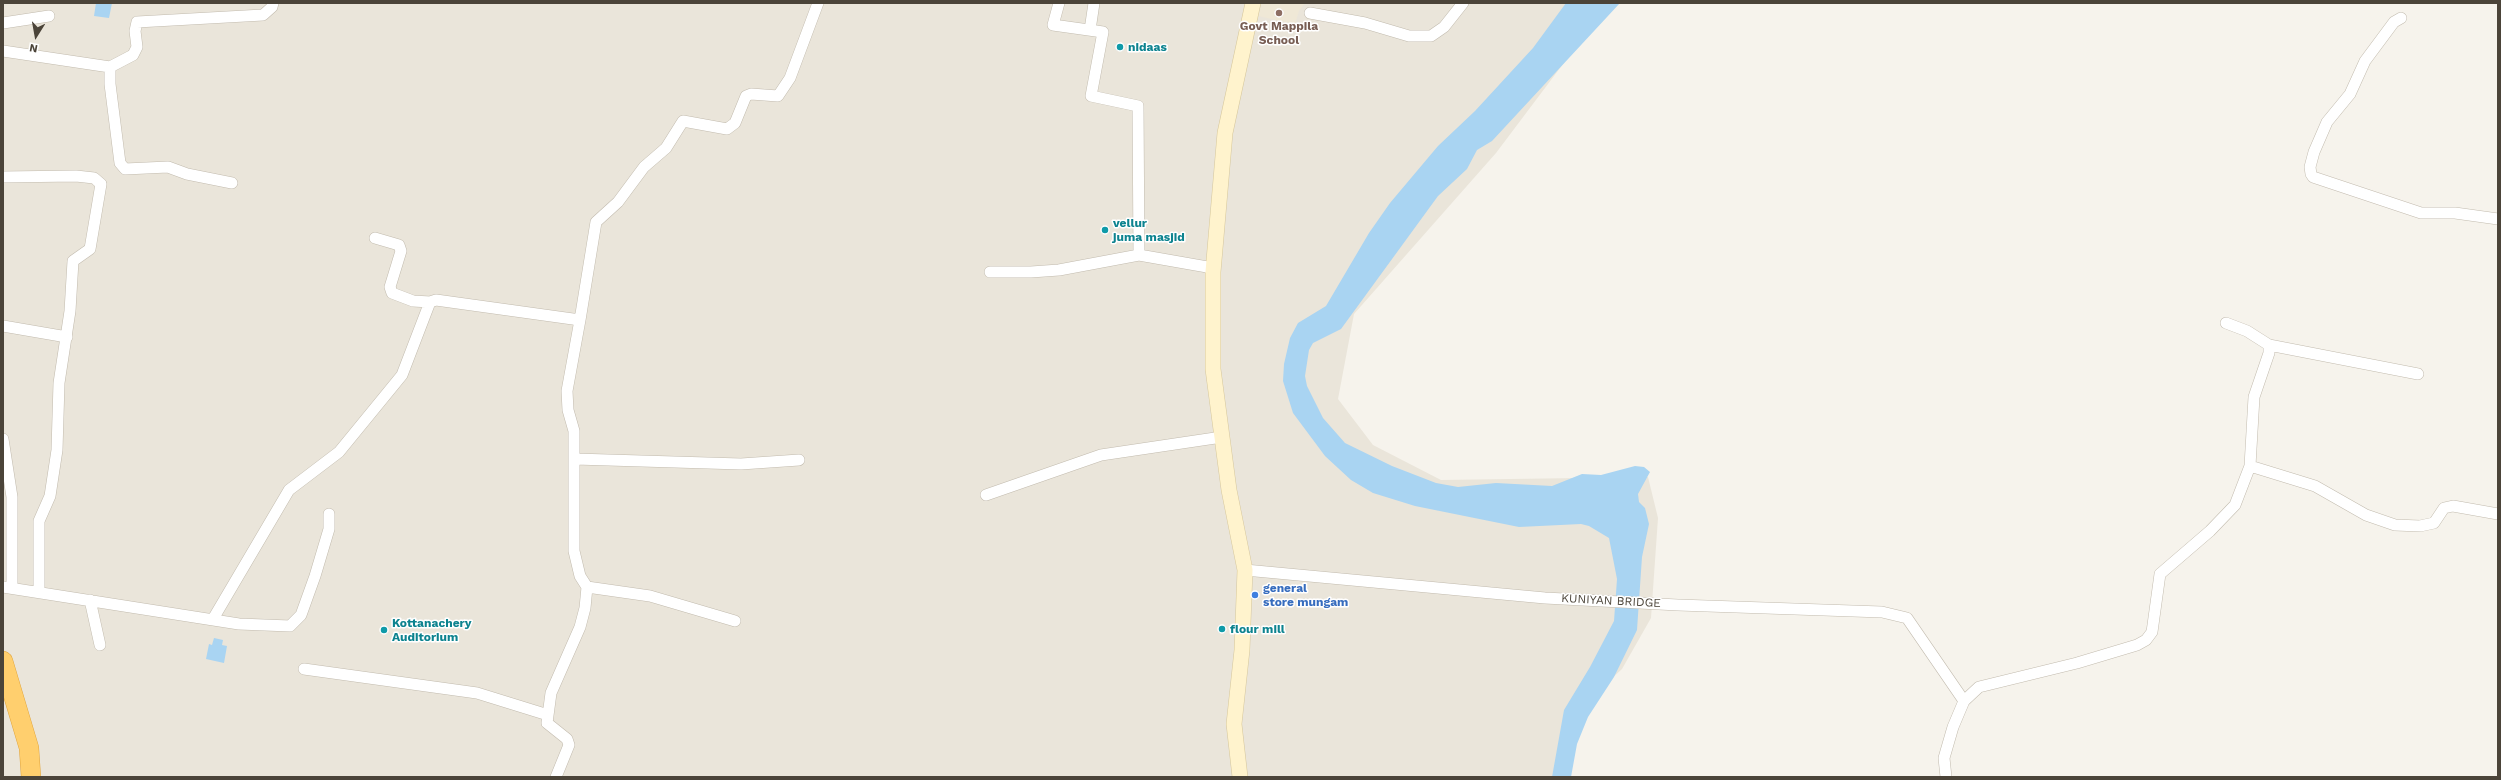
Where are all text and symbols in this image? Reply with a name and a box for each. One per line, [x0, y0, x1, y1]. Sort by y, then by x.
marker: Govt Mappila School [1274, 8, 1284, 18]
north arrow [16, 16, 56, 56]
place label: Govt Mappila School [1240, 19, 1318, 47]
place label: nidaas [1128, 40, 1167, 54]
text: N [28, 41, 39, 55]
marker: nidaas [1115, 42, 1125, 52]
place label: vellur juma masjid [1113, 216, 1185, 244]
marker: vellur juma masjid [1100, 225, 1110, 235]
place label: general store mungam [1263, 581, 1348, 609]
marker: general store mungam [1250, 590, 1260, 600]
street label: KUNIYAN BRIDGE [1561, 591, 1661, 611]
place label: Kottanachery Auditorium [392, 616, 472, 644]
place label: flour mill [1230, 622, 1285, 636]
marker: flour mill [1217, 624, 1227, 634]
marker: Kottanachery Auditorium [379, 625, 389, 635]

